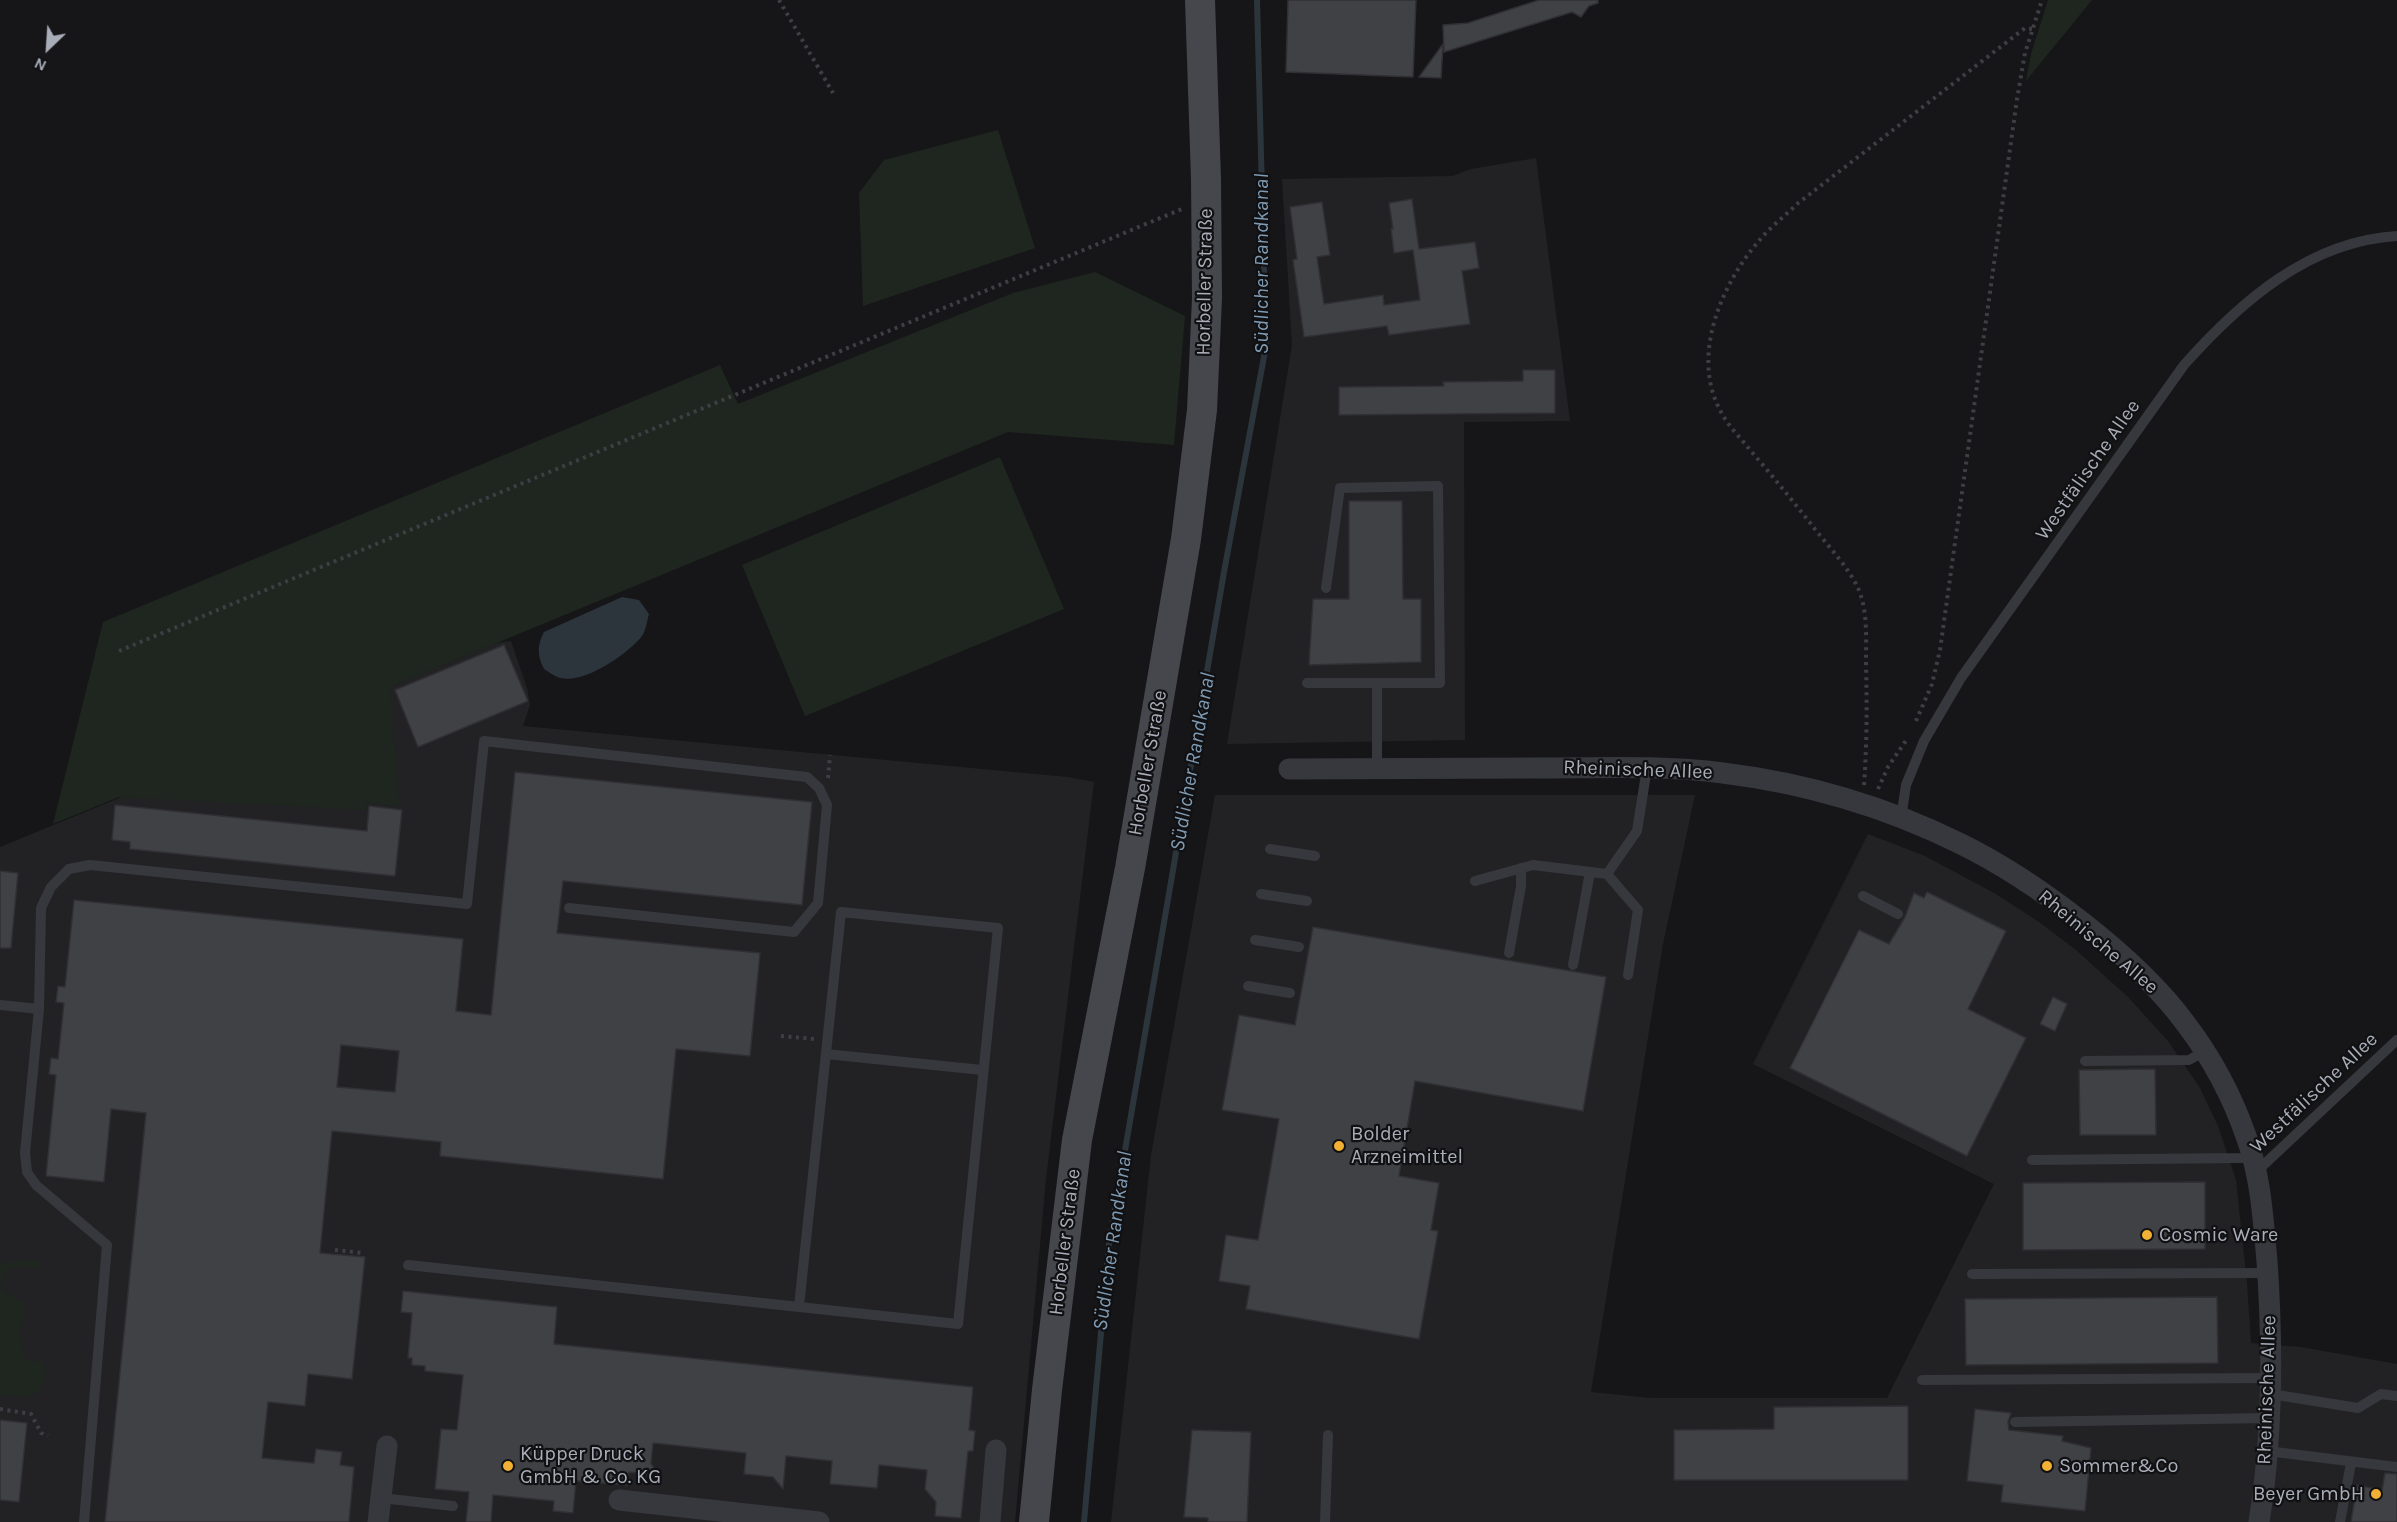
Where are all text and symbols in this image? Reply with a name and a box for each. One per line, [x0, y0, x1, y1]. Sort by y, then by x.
north arrow [18, 18, 78, 78]
text: N [31, 54, 49, 76]
water label: Südlicher Randkanal [1249, 174, 1275, 354]
street label: Horbeller Straße [1192, 208, 1218, 356]
street label: Westfälische Allee [2031, 395, 2145, 545]
water label: Südlicher Randkanal [1165, 671, 1221, 853]
street label: Horbeller Straße [1123, 688, 1173, 838]
street label: Rheinische Allee [1563, 755, 1713, 785]
street label: Rheinische Allee [2033, 885, 2163, 999]
street label: Westfälische Allee [2245, 1028, 2383, 1158]
place label: Bolder Arzneimittel [1351, 1122, 1463, 1169]
marker: Bolder Arzneimittel [1332, 1139, 1346, 1153]
water label: Südlicher Randkanal [1088, 1150, 1138, 1332]
street label: Horbeller Straße [1044, 1167, 1086, 1317]
place label: Cosmic Ware [2159, 1223, 2278, 1247]
marker: Cosmic Ware [2140, 1228, 2154, 1242]
street label: Rheinische Allee [2252, 1315, 2282, 1465]
place label: Küpper Druck GmbH & Co. KG [520, 1442, 661, 1489]
place label: Sommer&Co [2059, 1454, 2178, 1478]
marker: Küpper Druck GmbH & Co. KG [501, 1459, 515, 1473]
marker: Sommer&Co [2040, 1459, 2054, 1473]
place label: Beyer GmbH [2253, 1482, 2364, 1506]
marker: Beyer GmbH [2369, 1487, 2383, 1501]

